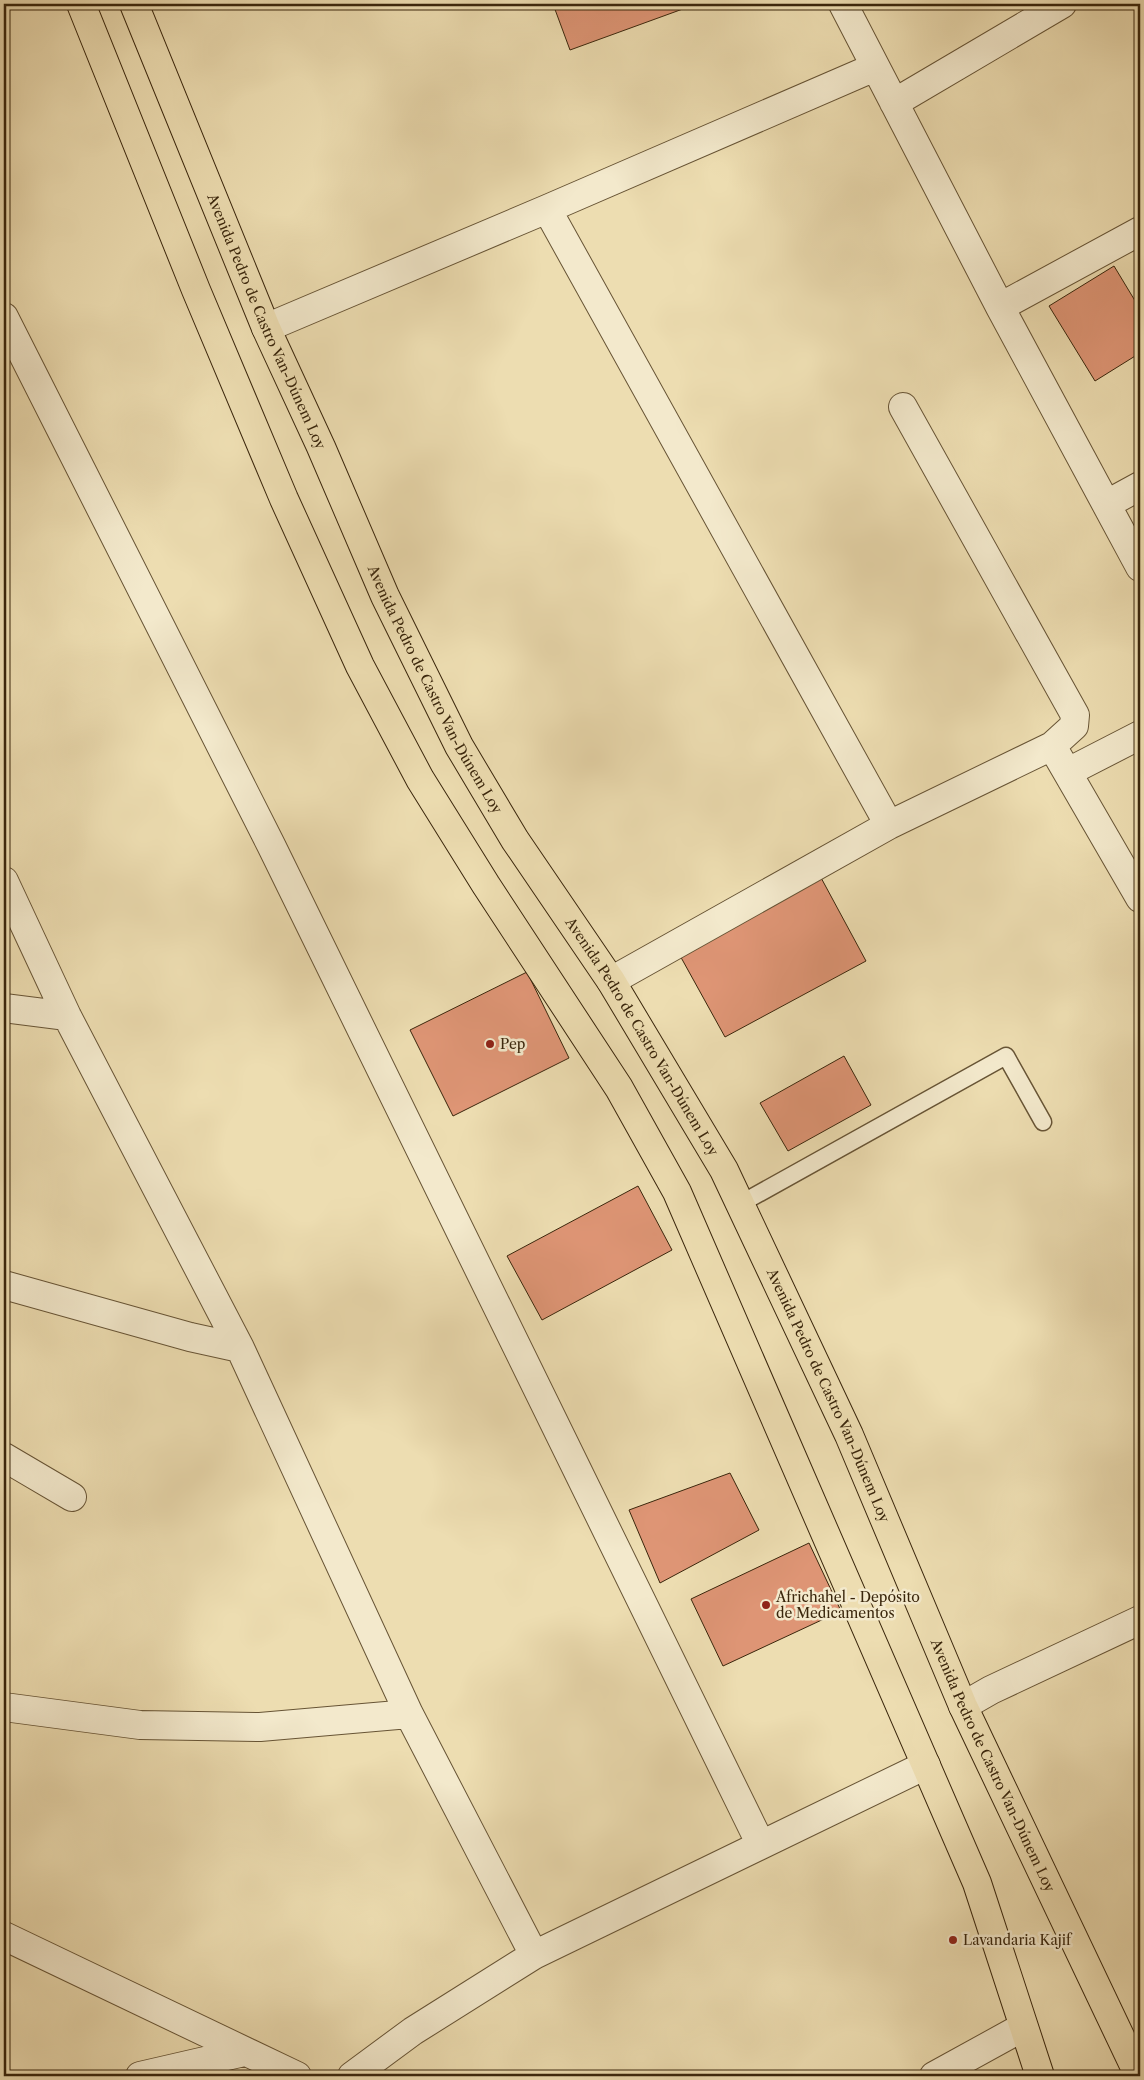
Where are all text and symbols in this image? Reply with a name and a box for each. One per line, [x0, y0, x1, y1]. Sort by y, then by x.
street label: Avenida Pedro de Castro Van-Dúnem Loy [203, 190, 330, 452]
street label: Avenida Pedro de Castro Van-Dúnem Loy [363, 562, 506, 817]
street label: Avenida Pedro de Castro Van-Dúnem Loy [561, 913, 723, 1159]
place label: Pep [500, 1035, 525, 1053]
marker: Pep [484, 1038, 496, 1050]
street label: Avenida Pedro de Castro Van-Dúnem Loy [762, 1265, 894, 1525]
place label: Africhahel - Depósito de Medicamentos [775, 1588, 920, 1622]
marker: Africhahel - Depósito de Medicamentos [760, 1599, 772, 1611]
street label: Avenida Pedro de Castro Van-Dúnem Loy [926, 1635, 1059, 1895]
place label: Lavandaria Kajif [963, 1931, 1073, 1949]
marker: Lavandaria Kajif [947, 1934, 959, 1946]

